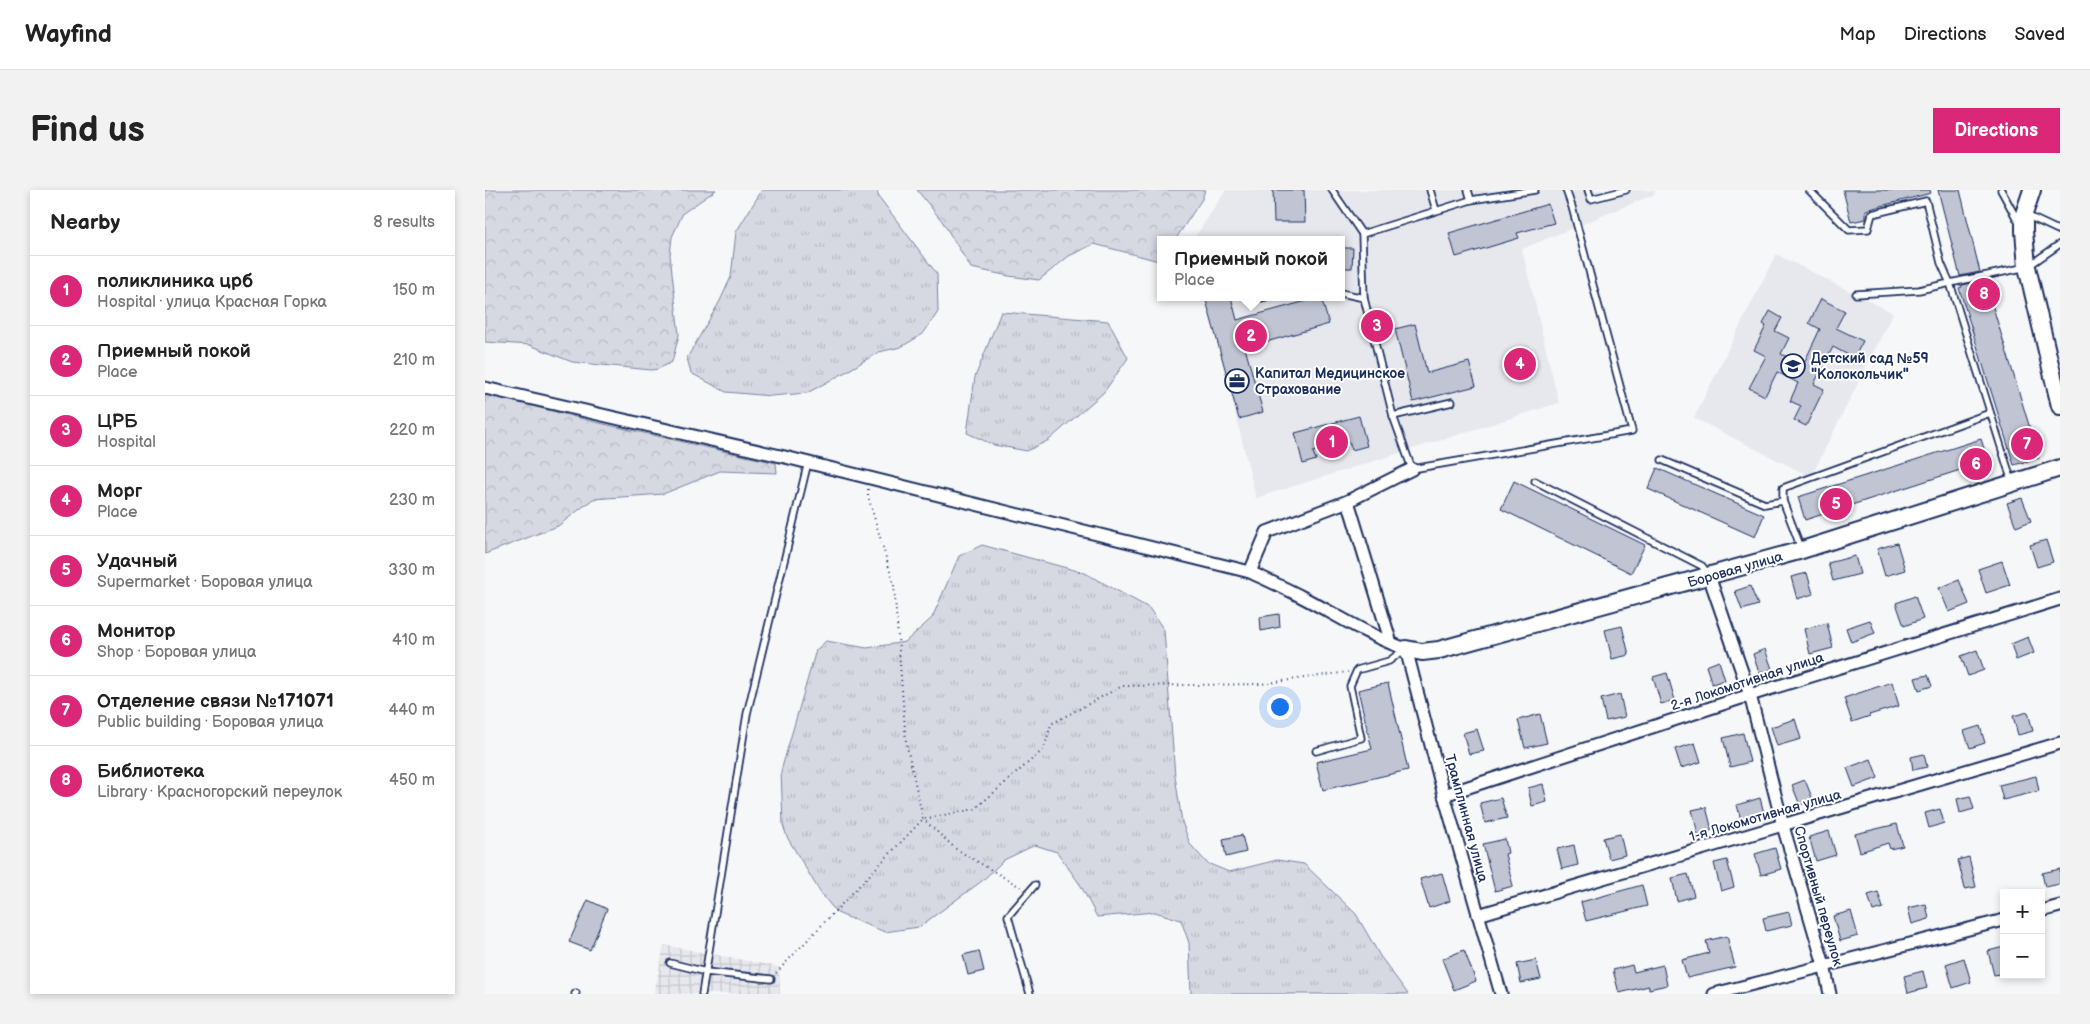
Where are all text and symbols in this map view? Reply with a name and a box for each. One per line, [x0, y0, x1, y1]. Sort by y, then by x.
text: Wayfind [25, 20, 112, 49]
text: Map [1840, 24, 1876, 45]
text: Directions [1904, 24, 1986, 45]
text: Saved [2014, 24, 2065, 45]
button: Directions [1933, 108, 2060, 153]
text: Find us [30, 109, 145, 152]
text: Nearby [50, 210, 120, 235]
text: 8 results [373, 213, 435, 232]
popup [1157, 236, 1345, 301]
text: Приемный покой [1174, 248, 1328, 271]
text: поликлиника црб [97, 270, 253, 293]
text: Place [1174, 271, 1215, 290]
pin: 8 [1968, 275, 2000, 313]
text: 1 [63, 281, 69, 300]
text: 150 m [393, 281, 435, 300]
text: Hospital · улица Красная Горка [97, 293, 327, 312]
pin: 3 [1361, 307, 1393, 345]
pin: 2 [1235, 317, 1267, 355]
text: Приемный покой [97, 340, 251, 363]
pin: 4 [1504, 345, 1536, 383]
place label: Детский сад №59 "Колокольчик" [1811, 350, 1929, 383]
text: 2 [61, 351, 71, 370]
text: 210 m [393, 351, 435, 370]
school or university icon: Детский сад №59 "Колокольчик" [1780, 353, 1806, 379]
text: Place [97, 363, 138, 382]
place label: Капитал Медицинское Страхование [1255, 365, 1405, 398]
office icon: Капитал Медицинское Страхование [1224, 368, 1250, 394]
text: ЦРБ [97, 410, 137, 433]
text: 3 [61, 421, 71, 440]
text: 220 m [389, 421, 435, 440]
pin: 1 [1316, 423, 1348, 461]
pin: 7 [2011, 425, 2043, 463]
text: Hospital [97, 433, 156, 452]
pin: 6 [1960, 445, 1992, 483]
text: Морг [97, 480, 142, 503]
pin: 5 [1820, 485, 1852, 523]
text: 4 [61, 491, 71, 510]
text: 230 m [389, 491, 435, 510]
text: Place [97, 503, 138, 522]
street label: Боровая улица [1686, 548, 1785, 591]
text: Удачный [97, 550, 178, 573]
text: 5 [61, 561, 71, 580]
text: 330 m [388, 561, 435, 580]
text: Supermarket · Боровая улица [97, 573, 313, 592]
text: Монитор [97, 620, 175, 643]
text: 6 [61, 631, 71, 650]
text: 410 m [392, 631, 435, 650]
text: Shop · Боровая улица [97, 643, 256, 662]
street label: 2-я Локомотивная улица [1668, 648, 1827, 714]
text: Отделение связи №171071 [97, 690, 334, 713]
your location [1267, 694, 1293, 720]
text: 7 [62, 701, 70, 720]
text: 440 m [389, 701, 435, 720]
text: Public building · Боровая улица [97, 713, 324, 732]
street label: Трамплинная улица [1441, 752, 1492, 885]
text: Библиотека [97, 760, 204, 783]
text: 8 [61, 771, 71, 790]
text: 450 m [389, 771, 435, 790]
text: Library · Красногорский переулок [97, 783, 342, 802]
street label: 1-я Локомотивная улица [1687, 785, 1844, 845]
street label: Спортивный переулок [1790, 824, 1847, 969]
map controls [2000, 889, 2045, 979]
button: + [2000, 889, 2045, 934]
button: − [2000, 934, 2045, 979]

